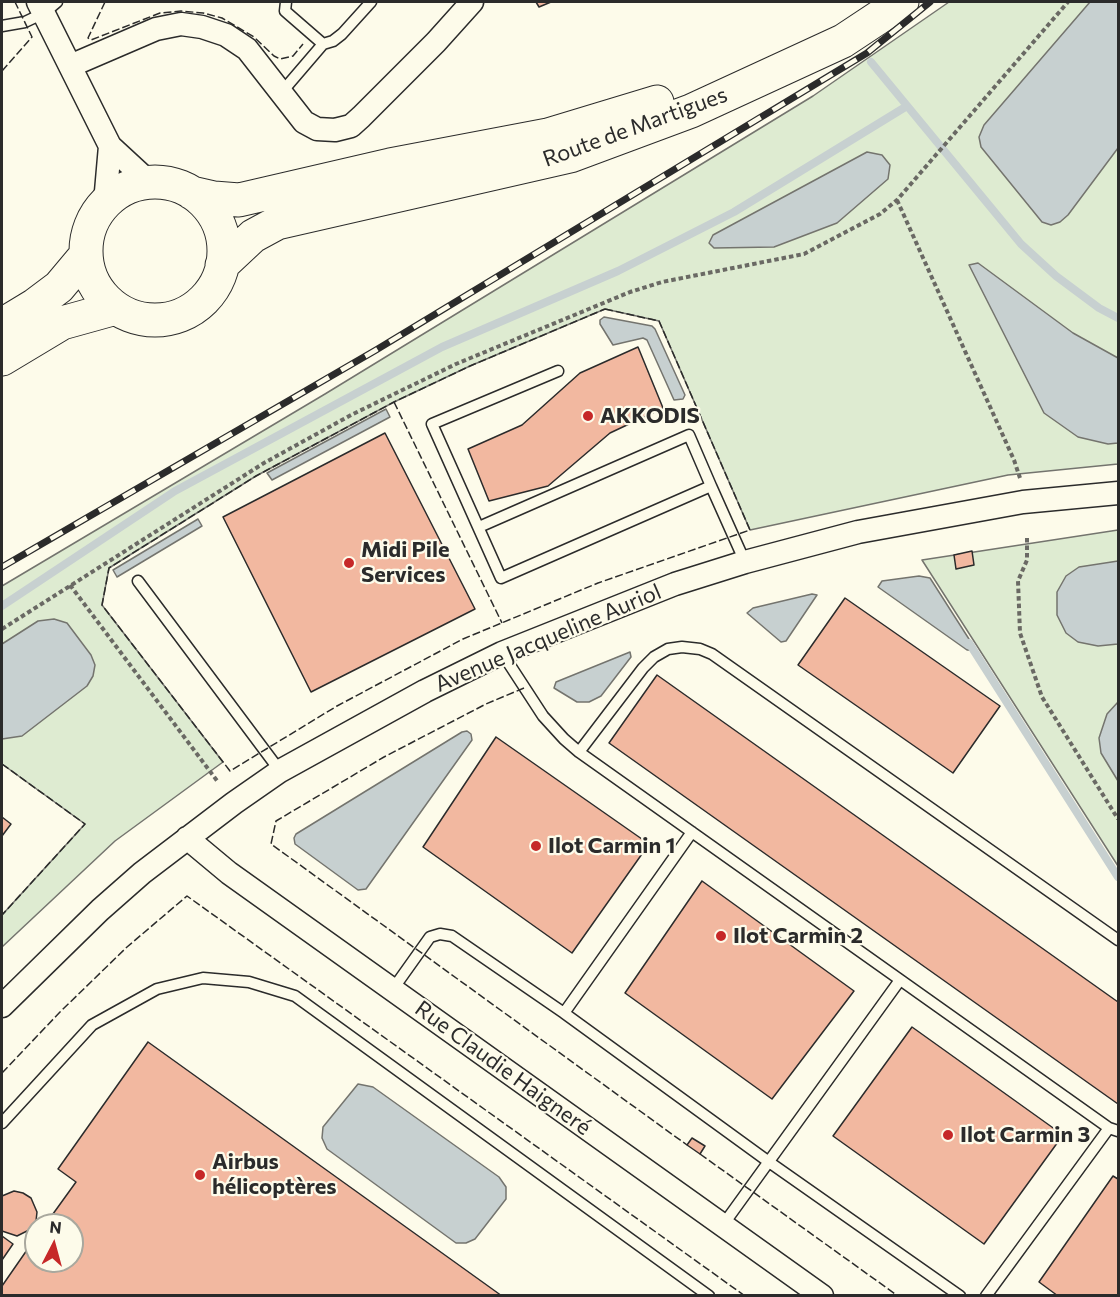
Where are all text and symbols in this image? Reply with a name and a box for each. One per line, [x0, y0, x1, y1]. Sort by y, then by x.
street label: Route de Martigues [539, 81, 731, 173]
place label: AKKODIS [600, 403, 700, 429]
marker: AKKODIS [581, 409, 595, 423]
place label: Midi Pile Services [361, 537, 450, 588]
marker: Midi Pile Services [342, 556, 356, 570]
street label: Avenue Jacqueline Auriol [431, 578, 665, 698]
place label: Ilot Carmin 1 [548, 833, 675, 859]
marker: Ilot Carmin 1 [529, 839, 543, 853]
place label: Ilot Carmin 2 [733, 923, 863, 949]
marker: Ilot Carmin 2 [714, 929, 728, 943]
street label: Rue Claudie Haigneré [410, 995, 596, 1141]
place label: Ilot Carmin 3 [960, 1122, 1090, 1148]
marker: Ilot Carmin 3 [941, 1128, 955, 1142]
place label: Airbus hélicoptères [212, 1149, 337, 1200]
marker: Airbus hélicoptères [193, 1168, 207, 1182]
north arrow [24, 1213, 84, 1273]
text: N [49, 1217, 63, 1237]

